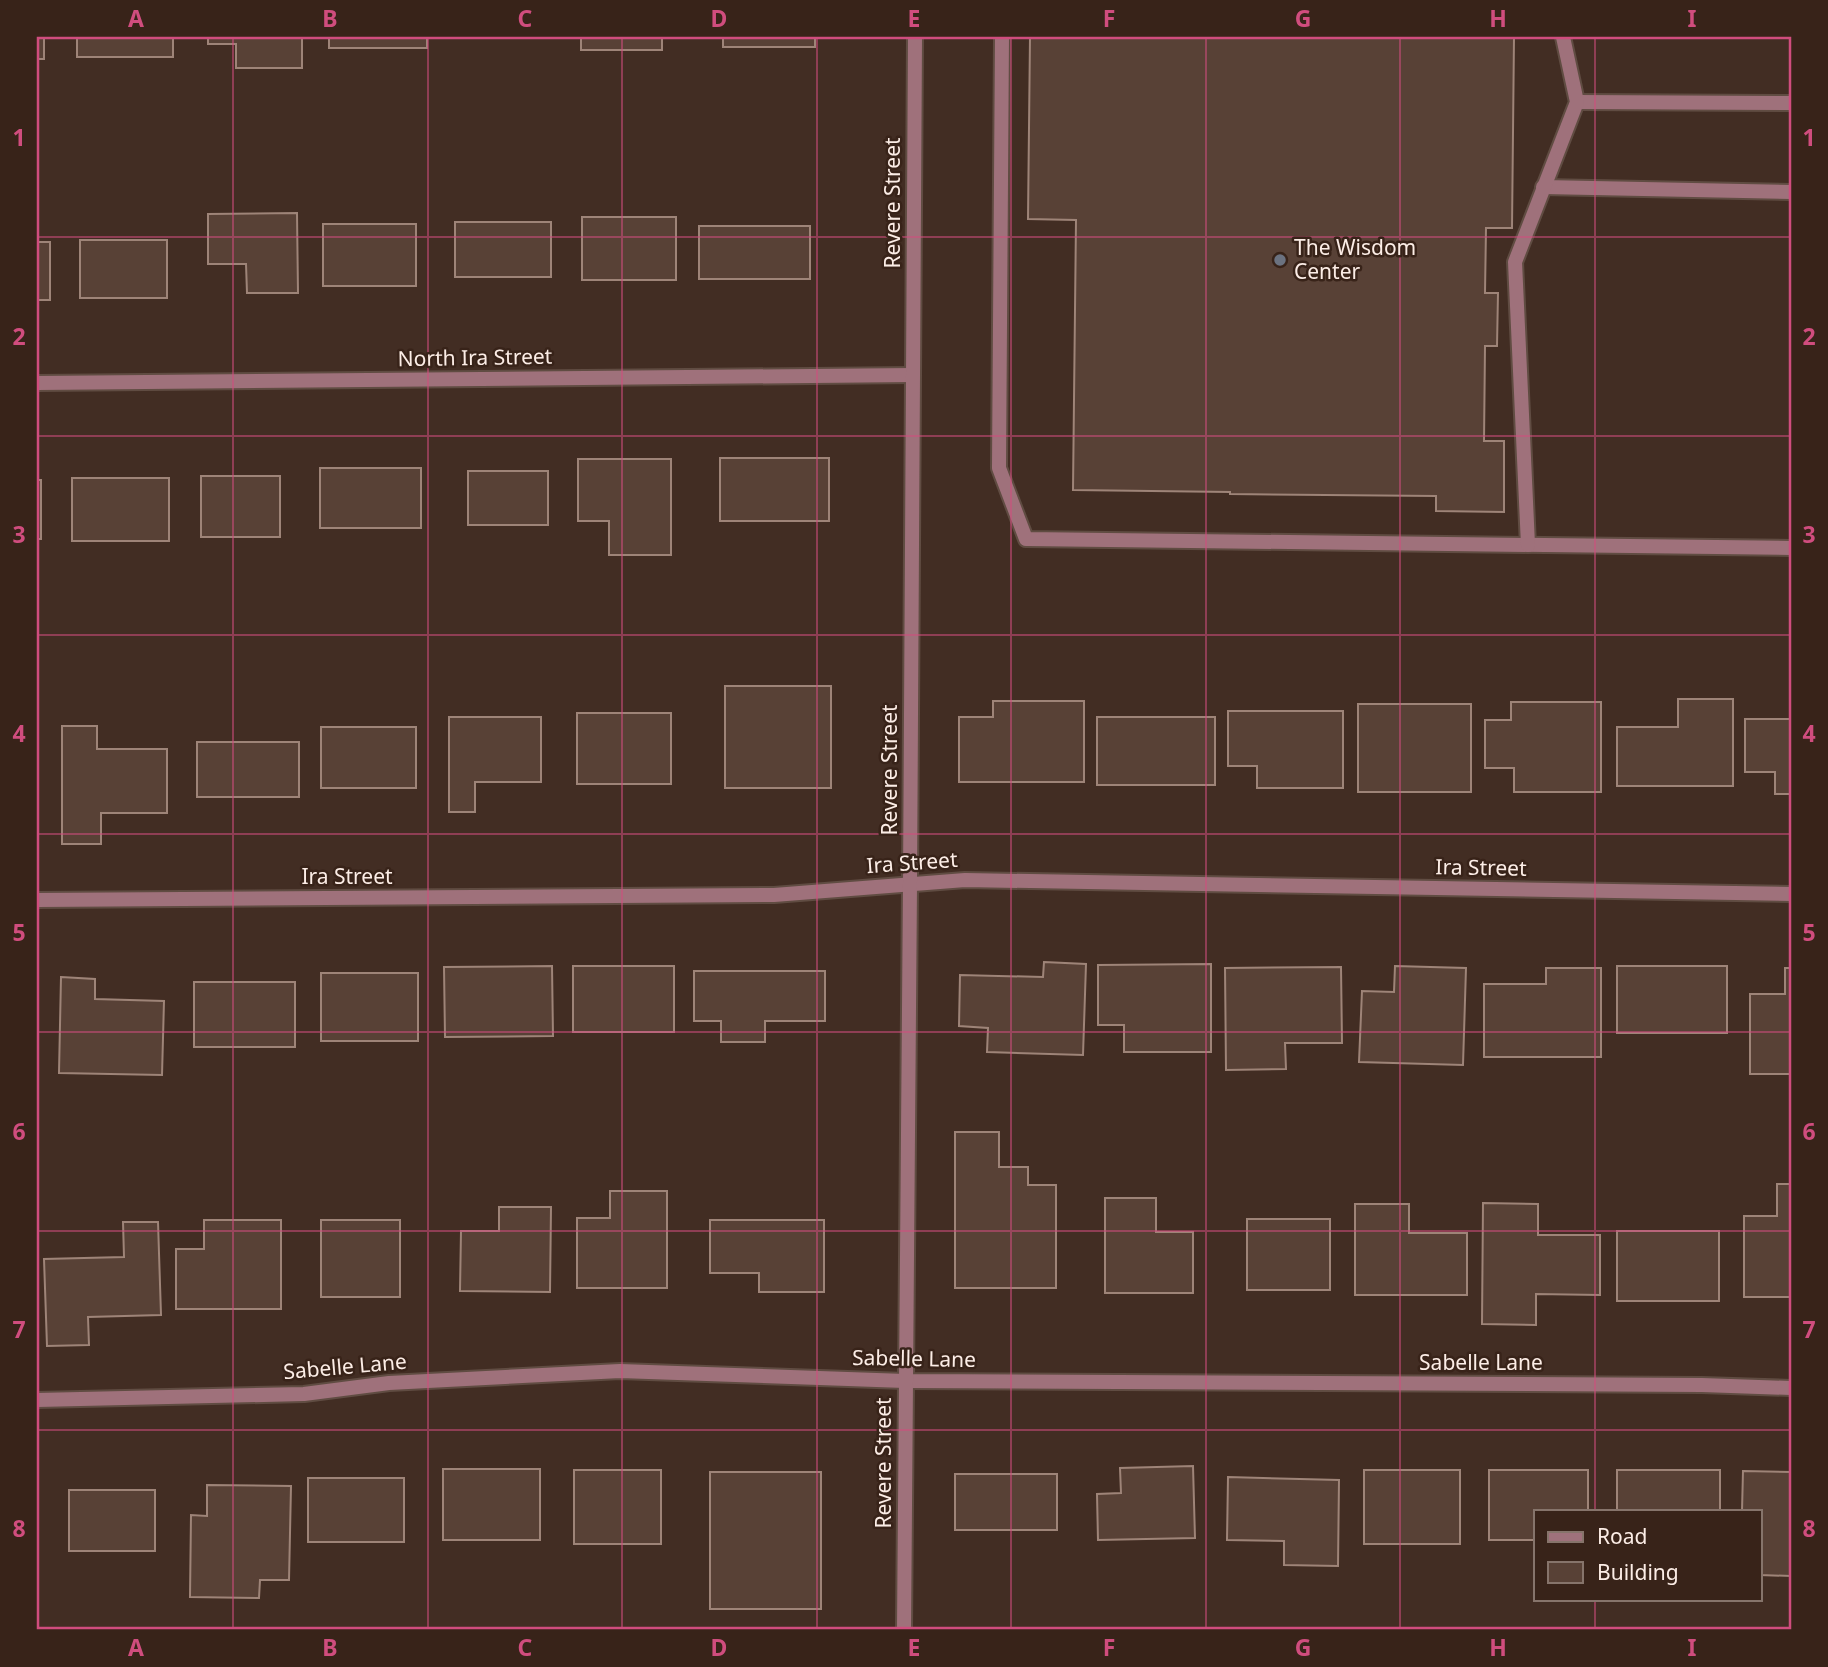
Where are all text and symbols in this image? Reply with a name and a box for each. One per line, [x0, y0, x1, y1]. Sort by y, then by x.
text: A [128, 2, 144, 34]
text: B [322, 2, 338, 34]
text: C [518, 2, 533, 34]
text: D [711, 2, 727, 34]
text: E [908, 2, 920, 34]
text: F [1103, 2, 1115, 34]
text: G [1295, 2, 1311, 34]
text: H [1489, 2, 1507, 34]
text: I [1688, 2, 1697, 34]
text: 1 [12, 121, 26, 153]
text: 1 [1802, 121, 1816, 153]
street label: Revere Street [878, 137, 906, 269]
place label: The Wisdom Center [1294, 233, 1416, 285]
marker: The Wisdom Center [1272, 252, 1288, 268]
text: 2 [12, 320, 26, 352]
text: 2 [1802, 320, 1816, 352]
street label: North Ira Street [397, 342, 553, 372]
text: 3 [12, 518, 26, 550]
text: 3 [1802, 518, 1816, 550]
street label: Revere Street [875, 704, 903, 836]
text: 4 [12, 717, 26, 749]
text: 4 [1802, 717, 1816, 749]
street label: Ira Street [865, 845, 959, 879]
street label: Ira Street [1435, 852, 1527, 882]
street label: Ira Street [301, 862, 393, 890]
text: 5 [12, 916, 26, 948]
text: 5 [1802, 916, 1816, 948]
text: 6 [12, 1115, 26, 1147]
text: 6 [1802, 1115, 1816, 1147]
text: 7 [12, 1313, 26, 1345]
text: 7 [1802, 1313, 1816, 1345]
street label: Sabelle Lane [852, 1343, 976, 1373]
street label: Sabelle Lane [282, 1347, 408, 1385]
street label: Sabelle Lane [1419, 1348, 1543, 1376]
street label: Revere Street [869, 1397, 897, 1529]
legend [1534, 1510, 1762, 1600]
text: 8 [12, 1512, 26, 1544]
text: 8 [1802, 1512, 1816, 1544]
text: Road [1597, 1522, 1647, 1550]
text: Building [1597, 1558, 1679, 1586]
text: A [128, 1631, 144, 1663]
text: B [322, 1631, 338, 1663]
text: C [518, 1631, 533, 1663]
text: D [711, 1631, 727, 1663]
text: E [908, 1631, 920, 1663]
text: F [1103, 1631, 1115, 1663]
text: G [1295, 1631, 1311, 1663]
text: H [1489, 1631, 1507, 1663]
text: I [1688, 1631, 1697, 1663]

